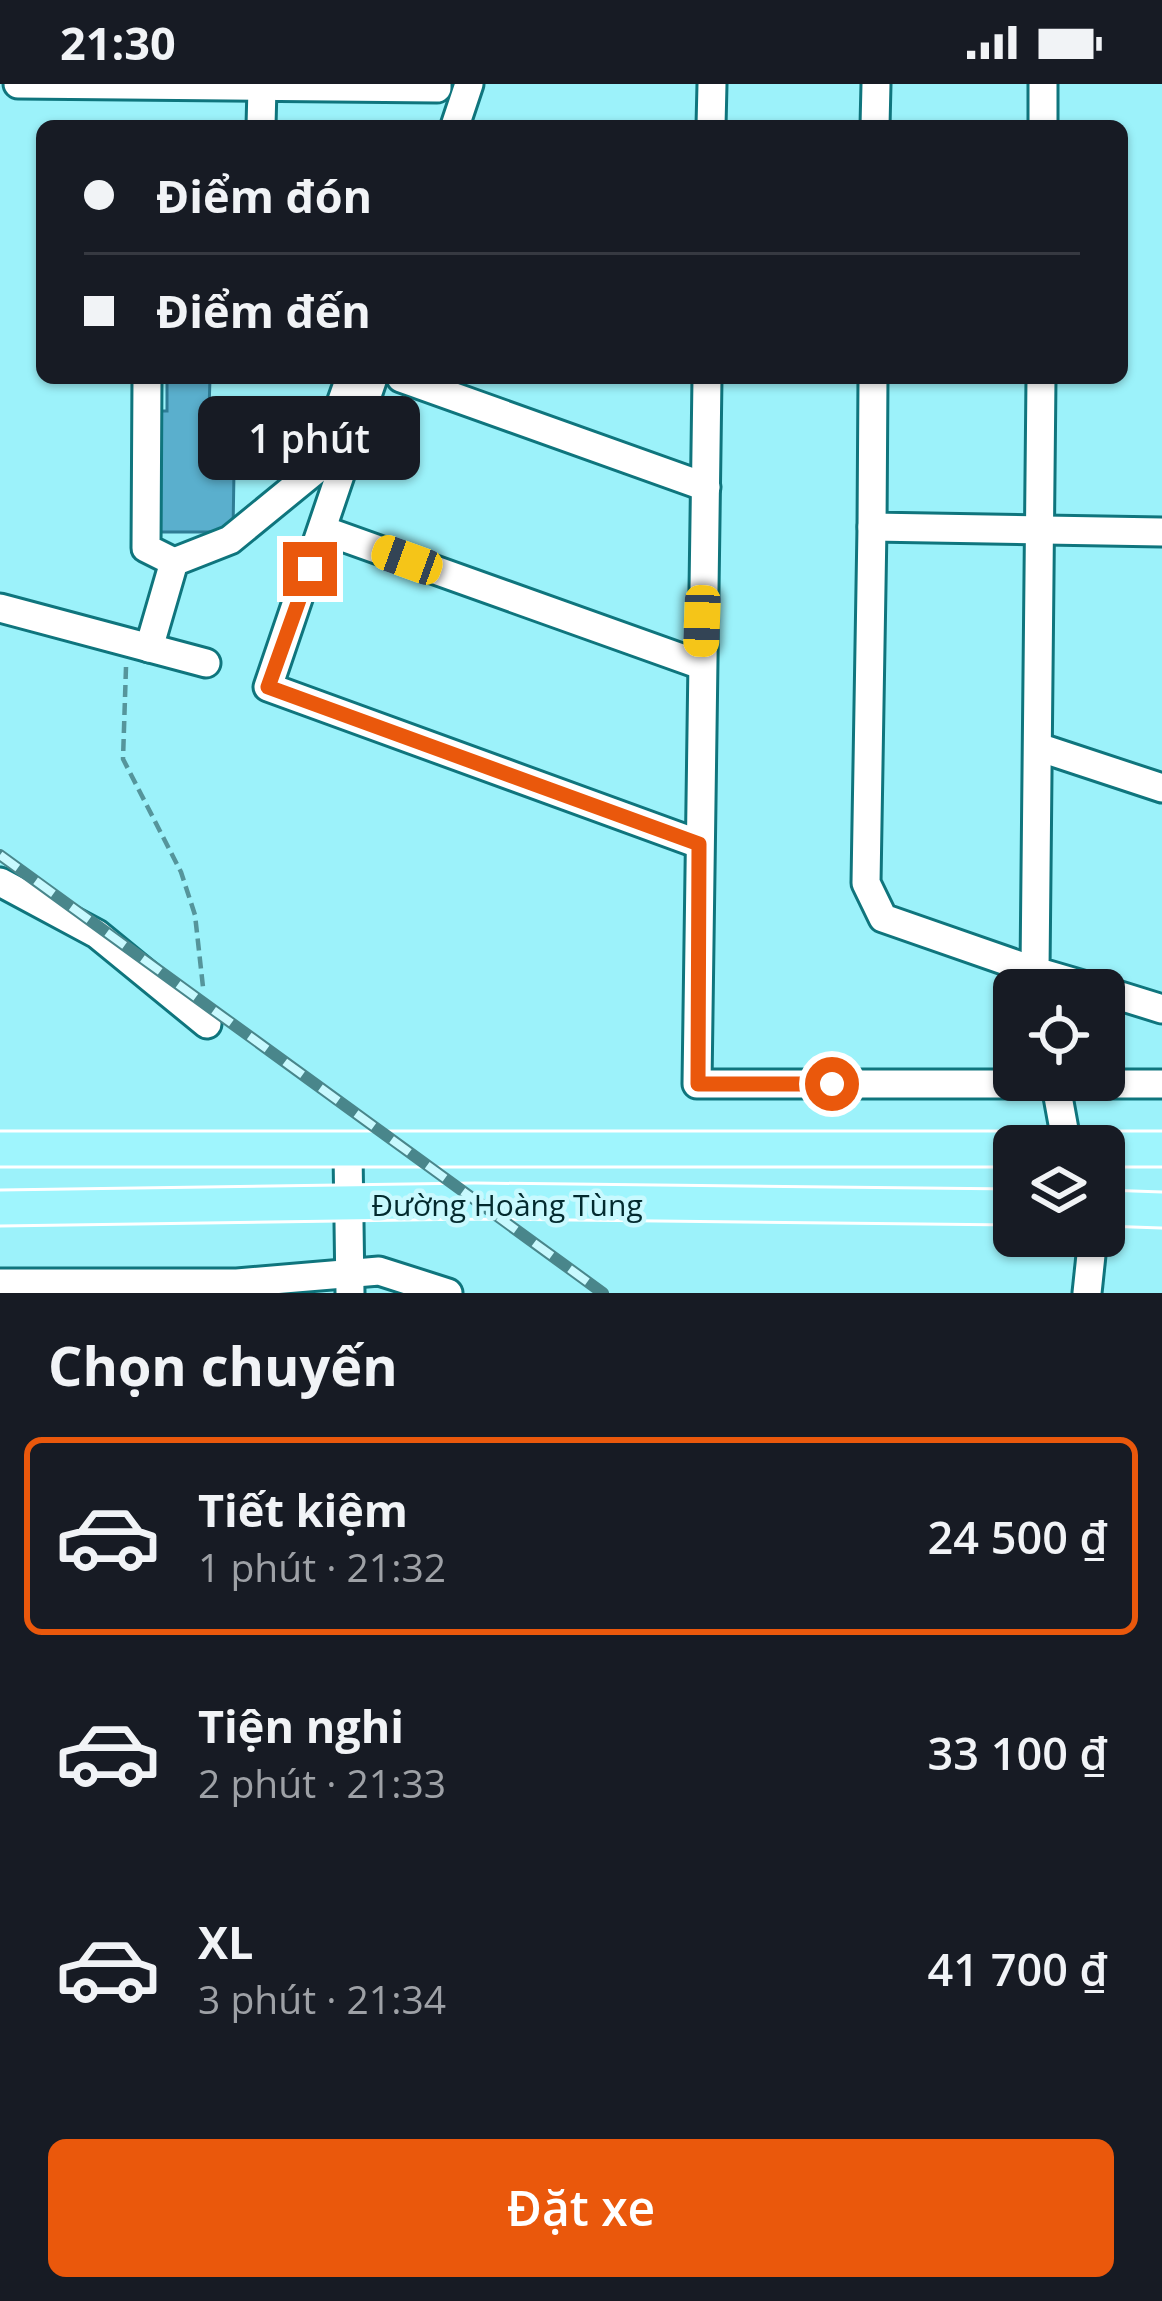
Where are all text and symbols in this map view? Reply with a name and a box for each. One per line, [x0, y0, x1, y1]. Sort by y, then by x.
text: 21:30 [60, 12, 176, 73]
text: Điểm đón [156, 165, 372, 226]
text: Điểm đến [156, 280, 371, 341]
callout: 1 phút [199, 395, 421, 479]
text: 1 phút [248, 411, 370, 464]
car [367, 531, 447, 589]
route end [283, 542, 337, 596]
car [683, 584, 721, 658]
map controls [993, 969, 1125, 1257]
button: locate [993, 969, 1125, 1101]
route start [805, 1057, 859, 1111]
button: layers [993, 1125, 1125, 1257]
street label: Đường Hoàng Tùng [371, 1184, 643, 1225]
text: Chọn chuyến [48, 1328, 398, 1402]
text: Tiết kiệm [198, 1479, 408, 1540]
icon: car [54, 1482, 162, 1590]
text: 24 500 ₫ [928, 1506, 1108, 1567]
text: 1 phút · 21:32 [198, 1540, 446, 1593]
text: Tiện nghi [198, 1695, 404, 1756]
icon: car [54, 1698, 162, 1806]
text: 33 100 ₫ [928, 1722, 1108, 1783]
text: 2 phút · 21:33 [198, 1756, 446, 1809]
text: XL [198, 1911, 253, 1972]
icon: car [54, 1914, 162, 2022]
text: 41 700 ₫ [928, 1938, 1108, 1999]
text: 3 phút · 21:34 [198, 1972, 446, 2025]
button: Đặt xe [48, 2139, 1114, 2277]

